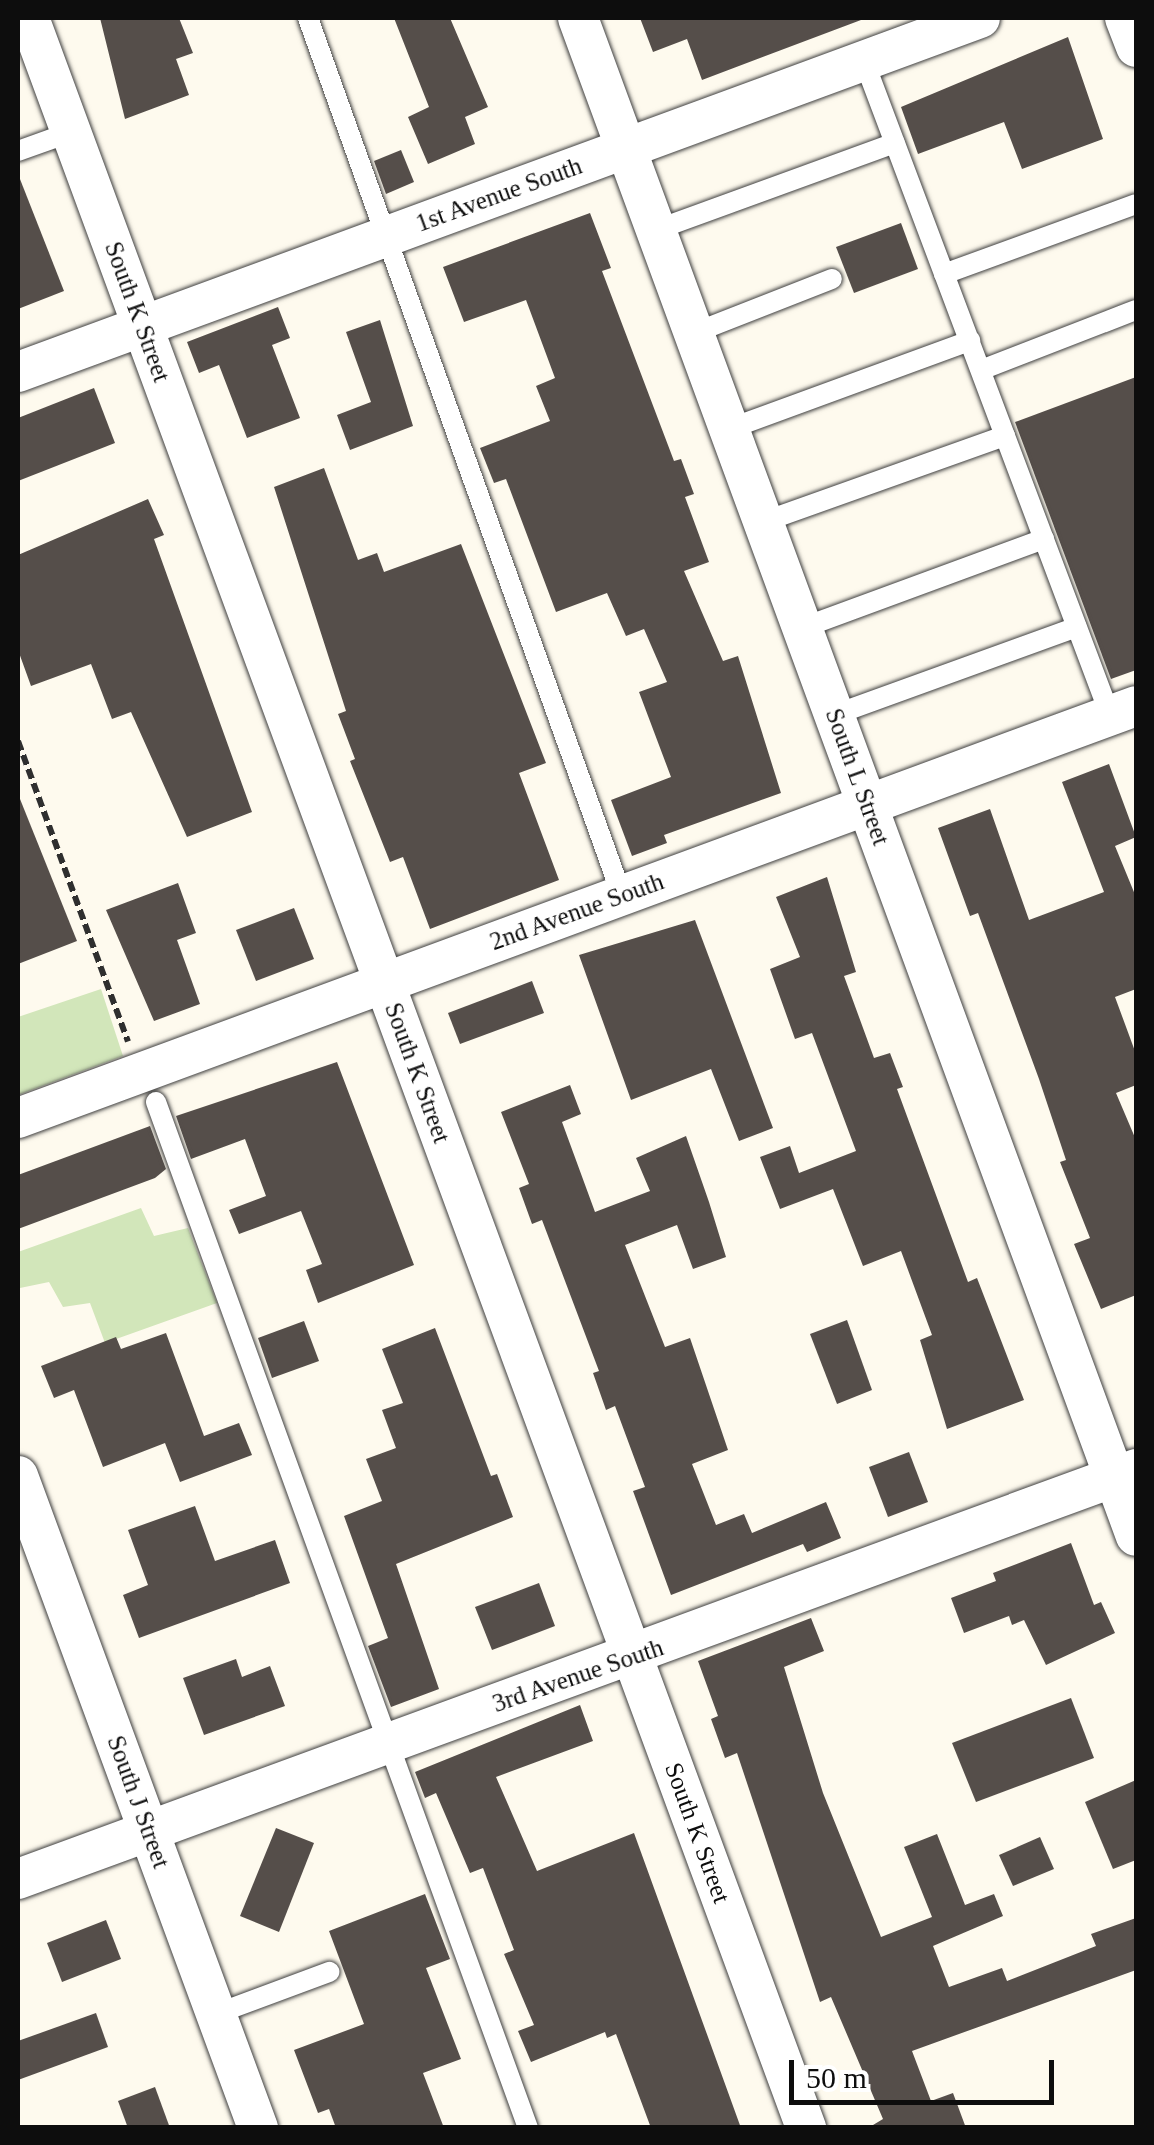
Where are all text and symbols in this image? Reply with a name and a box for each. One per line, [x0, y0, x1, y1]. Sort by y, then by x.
street label: 1st Avenue South [411, 151, 587, 239]
street label: South K Street [98, 238, 176, 386]
street label: South L Street [818, 704, 896, 850]
street label: 2nd Avenue South [485, 866, 669, 958]
street label: South K Street [378, 999, 456, 1147]
street label: 3rd Avenue South [488, 1633, 668, 1719]
street label: South J Street [100, 1732, 176, 1872]
street label: South K Street [658, 1759, 736, 1907]
scale bar [794, 2040, 1059, 2102]
text: 50 m [806, 2061, 867, 2094]

